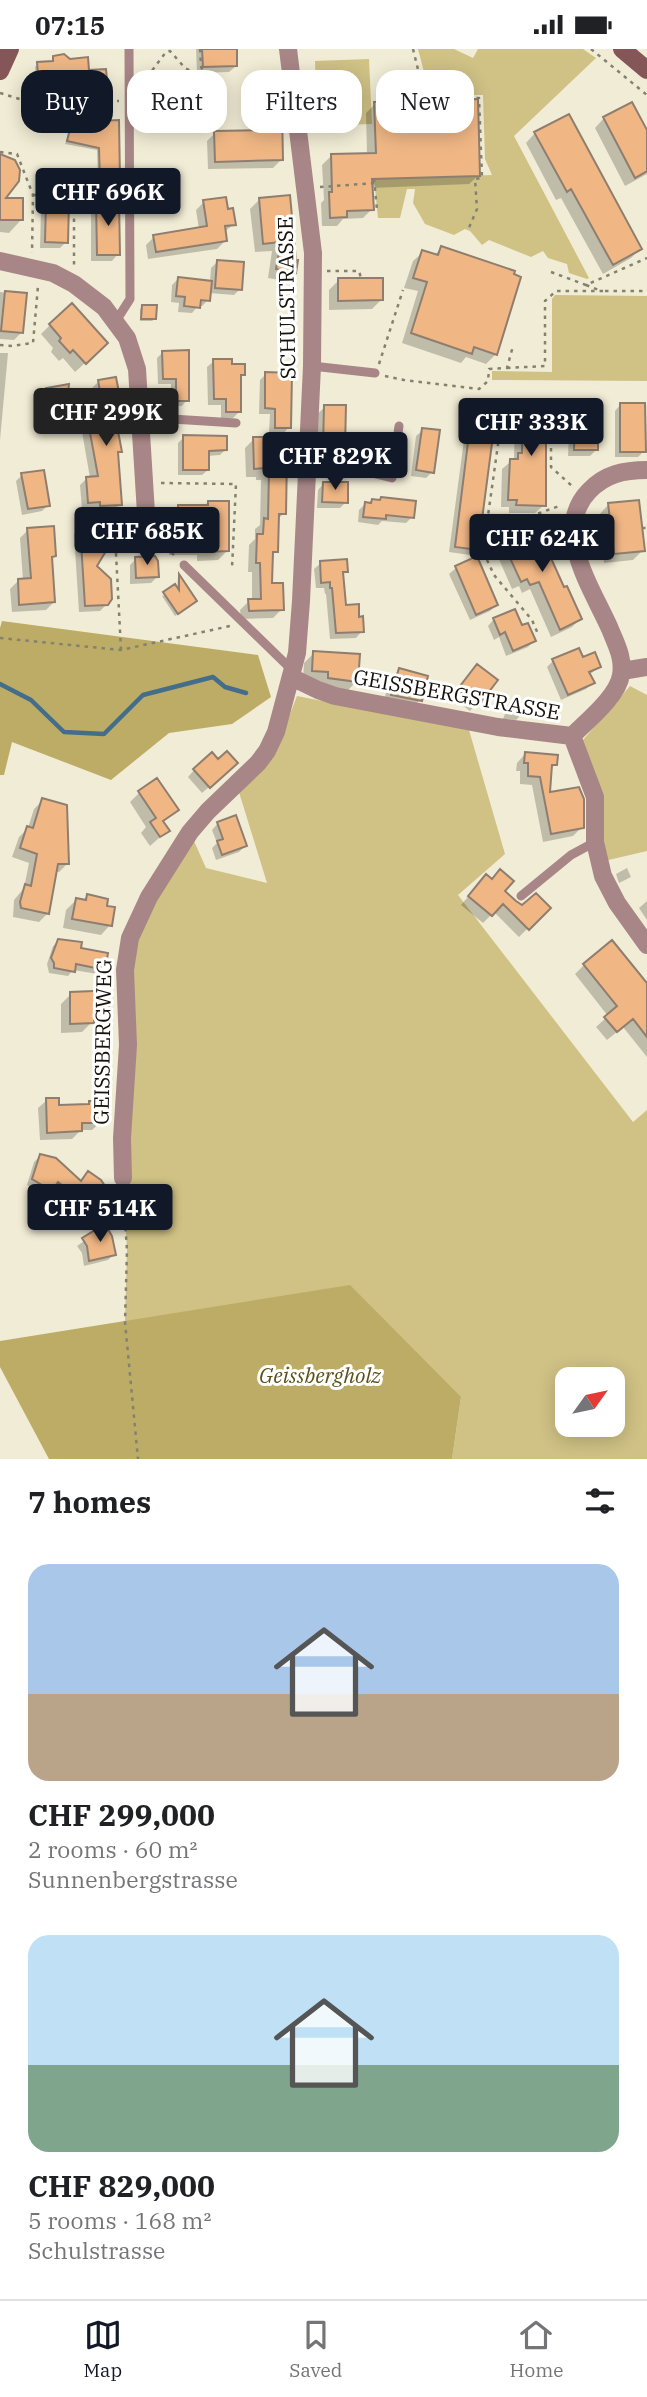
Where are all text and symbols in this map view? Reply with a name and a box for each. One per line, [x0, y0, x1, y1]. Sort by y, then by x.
text: 07:15 [35, 8, 105, 42]
chip: Buy [21, 70, 113, 133]
chip: Rent [127, 70, 227, 133]
chip: Filters [241, 70, 362, 133]
chip: New [376, 70, 474, 133]
pin: CHF 696K [36, 169, 180, 228]
text: CHF 696K [51, 176, 165, 206]
street label: SCHULSTRASSE [271, 216, 301, 380]
pin: CHF 299K [34, 389, 178, 448]
text: CHF 299K [49, 396, 163, 426]
pin: CHF 333K [459, 399, 603, 458]
text: CHF 333K [474, 406, 588, 436]
pin: CHF 829K [263, 433, 407, 492]
text: CHF 829K [278, 440, 392, 470]
pin: CHF 685K [75, 507, 219, 567]
text: CHF 685K [90, 515, 204, 545]
pin: CHF 624K [470, 515, 614, 574]
text: CHF 624K [485, 522, 599, 552]
street label: GEISSBERGSTRASSE [351, 662, 563, 726]
street label: GEISSBERGWEG [87, 959, 117, 1125]
pin: CHF 514K [28, 1185, 172, 1244]
text: CHF 514K [43, 1192, 157, 1222]
park label: Geissbergholz [259, 1361, 381, 1389]
north arrow [555, 1367, 625, 1437]
map controls [555, 1367, 625, 1437]
text: 7 homes [28, 1482, 151, 1521]
icon: filters [581, 1482, 619, 1520]
icon: home [261, 1609, 387, 1735]
text: CHF 299,000 [28, 1795, 215, 1834]
text: 2 rooms · 60 m² [28, 1834, 198, 1864]
text: Sunnenbergstrasse [28, 1864, 238, 1894]
icon: home [261, 1980, 387, 2106]
text: CHF 829,000 [28, 2166, 215, 2205]
text: 5 rooms · 168 m² [28, 2205, 211, 2235]
text: Schulstrasse [28, 2235, 165, 2265]
tab: Map [84, 2316, 122, 2382]
tab: Saved [289, 2316, 342, 2382]
tab: Home [509, 2316, 563, 2382]

